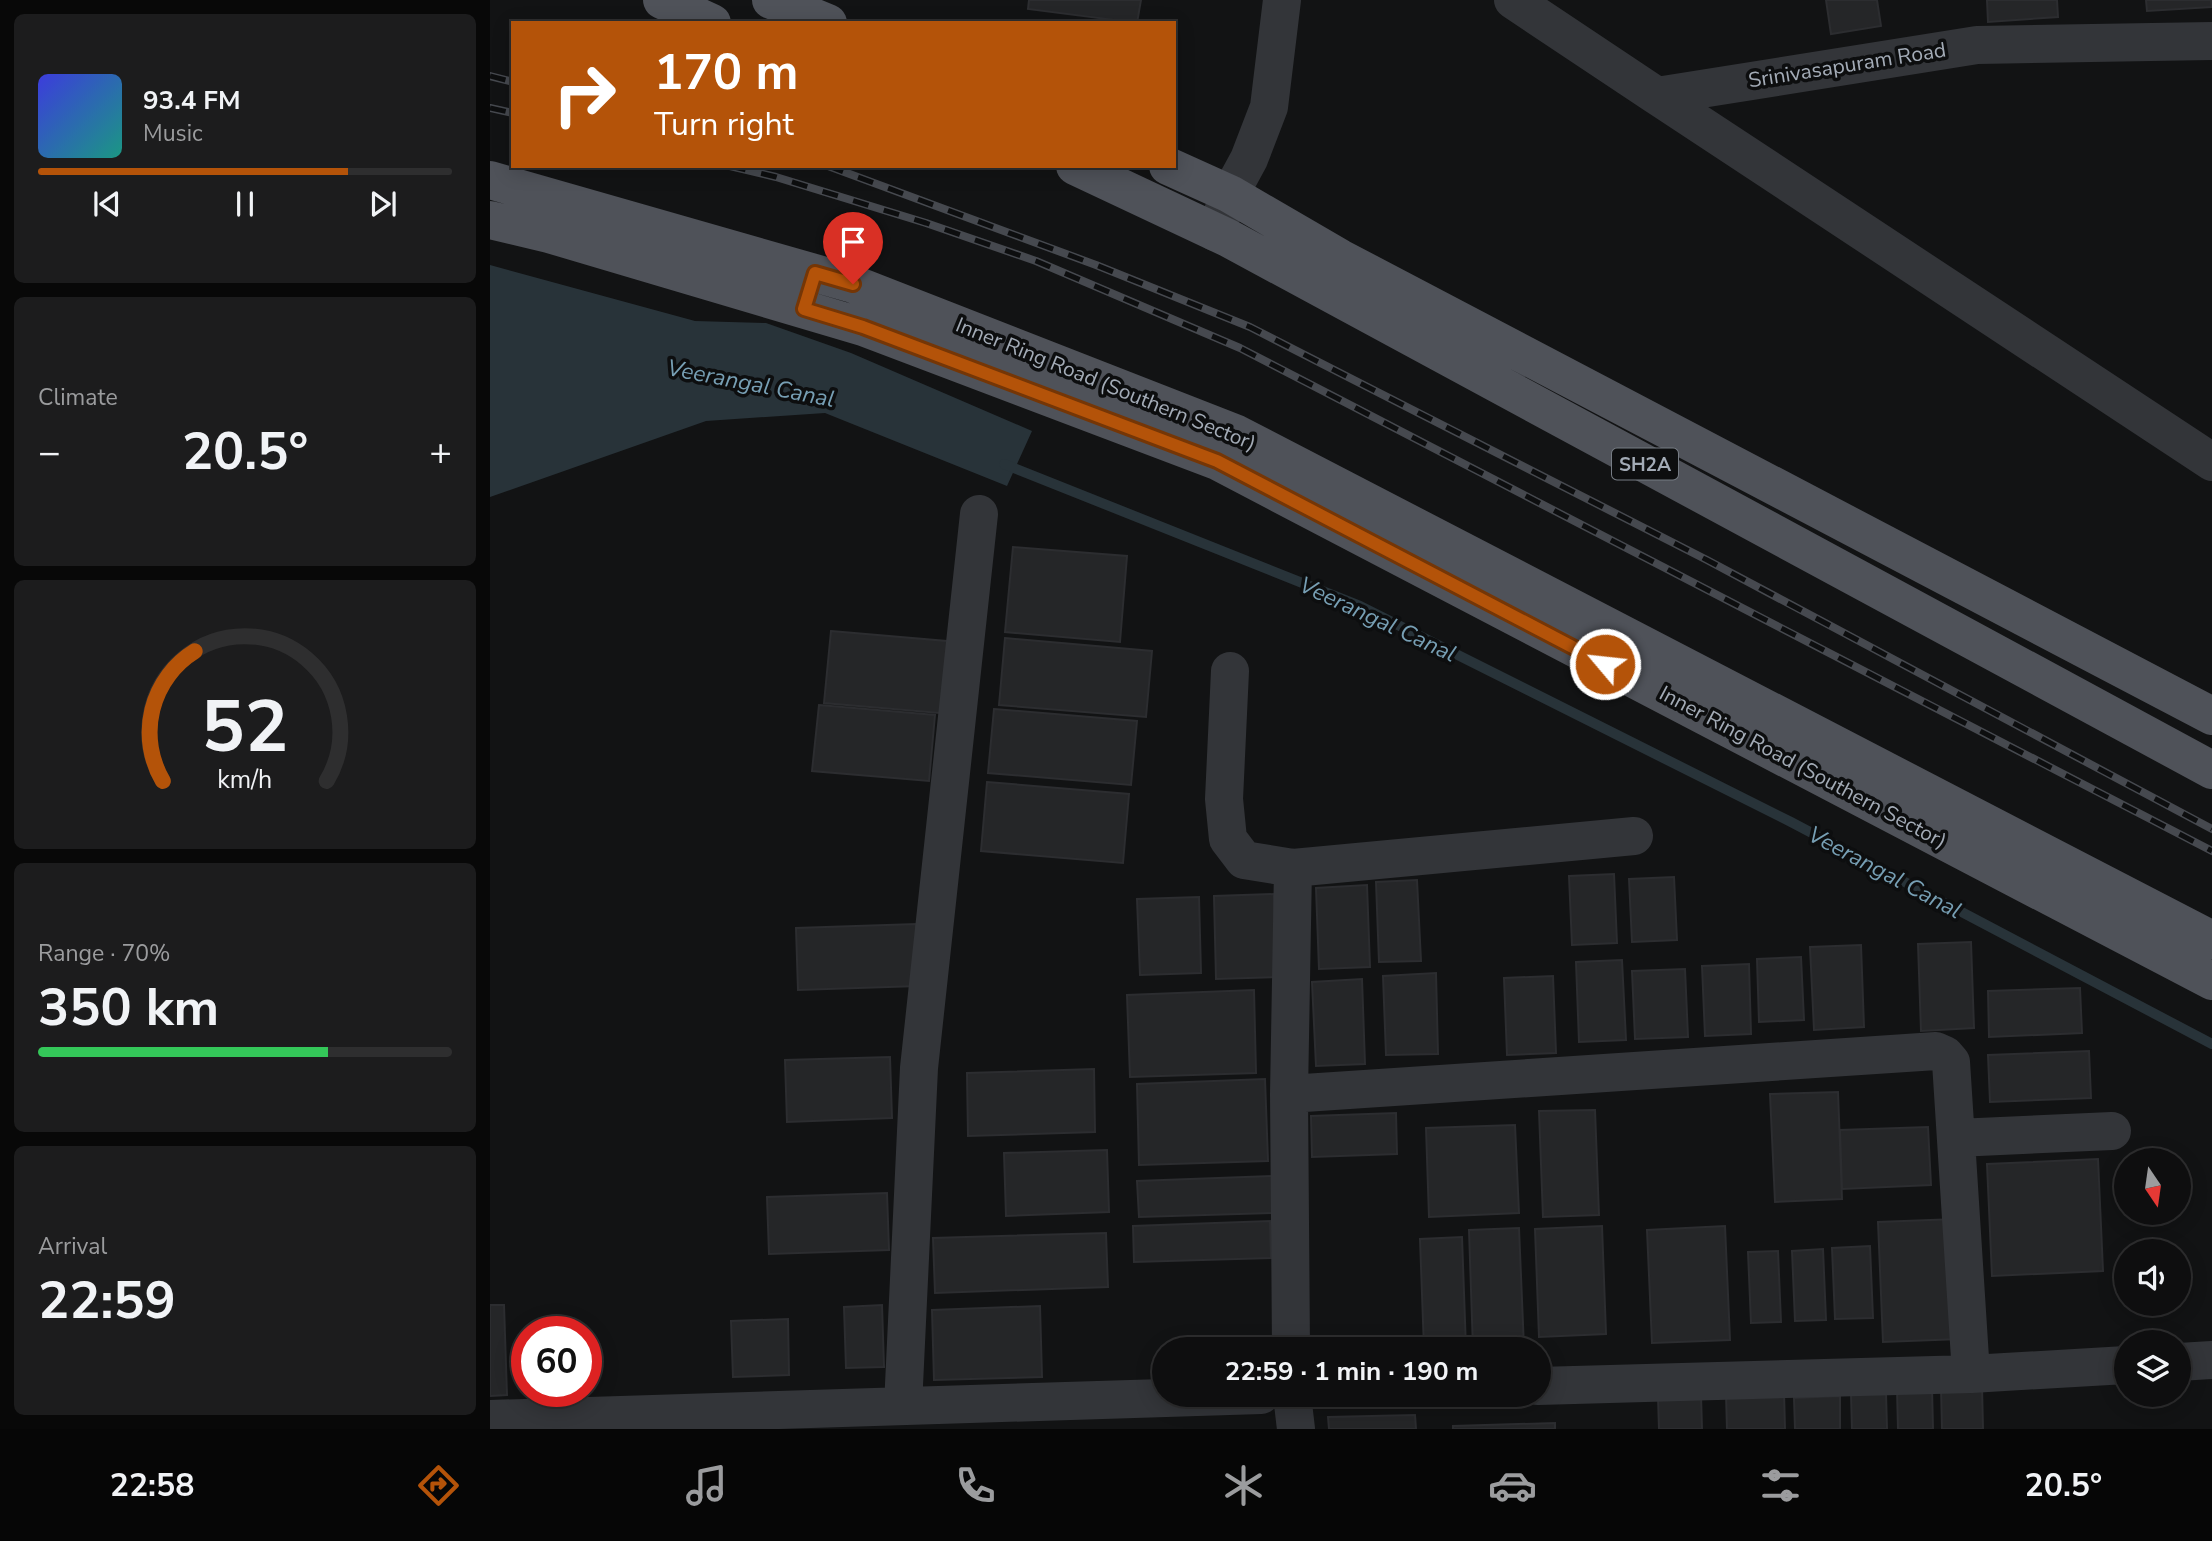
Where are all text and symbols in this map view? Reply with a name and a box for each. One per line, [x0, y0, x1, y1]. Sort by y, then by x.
street label: Srinivasapuram Road [1746, 36, 1948, 94]
text: 170 m [654, 39, 798, 106]
icon: right [539, 49, 630, 140]
text: 93.4 FM [143, 83, 240, 118]
text: Turn right [654, 103, 794, 146]
text: Music [143, 118, 203, 149]
icon: previous [88, 185, 126, 223]
icon: pause [226, 185, 264, 223]
icon: next [364, 185, 402, 223]
pin [823, 212, 883, 284]
icon: arrive [834, 223, 872, 261]
street label: Inner Ring Road (Southern Sector) [952, 311, 1260, 457]
water label: Veerangal Canal [664, 352, 837, 415]
text: Climate [38, 382, 118, 413]
text: 20.5° [182, 416, 308, 487]
text: − [38, 427, 61, 478]
text: + [429, 427, 452, 478]
road number: SH2A [1612, 449, 1678, 480]
water label: Veerangal Canal [1294, 569, 1461, 669]
position arrow [1568, 627, 1642, 701]
text: 52 [201, 677, 289, 777]
street label: Inner Ring Road (Southern Sector) [1654, 679, 1952, 855]
text: km/h [217, 762, 273, 796]
water label: Veerangal Canal [1802, 819, 1967, 926]
text: Range · 70% [38, 938, 170, 969]
text: 350 km [38, 972, 219, 1043]
north arrow [2114, 1148, 2191, 1225]
map controls [2114, 1148, 2191, 1407]
text: Arrival [38, 1231, 107, 1262]
button: sound [2114, 1239, 2191, 1316]
text: 22:59 [38, 1265, 176, 1336]
speed limit sign: 60 [511, 1316, 602, 1407]
button: layers [2114, 1330, 2191, 1407]
text: 22:59 · 1 min · 190 m [1225, 1354, 1478, 1389]
icon: directions [414, 1461, 463, 1510]
icon: music [682, 1461, 731, 1510]
icon: phone [951, 1461, 1000, 1510]
icon: climate [1219, 1461, 1268, 1510]
icon: car [1488, 1461, 1537, 1510]
icon: filters [1756, 1461, 1805, 1510]
text: 22:58 [110, 1464, 194, 1507]
text: 20.5° [2025, 1464, 2102, 1507]

